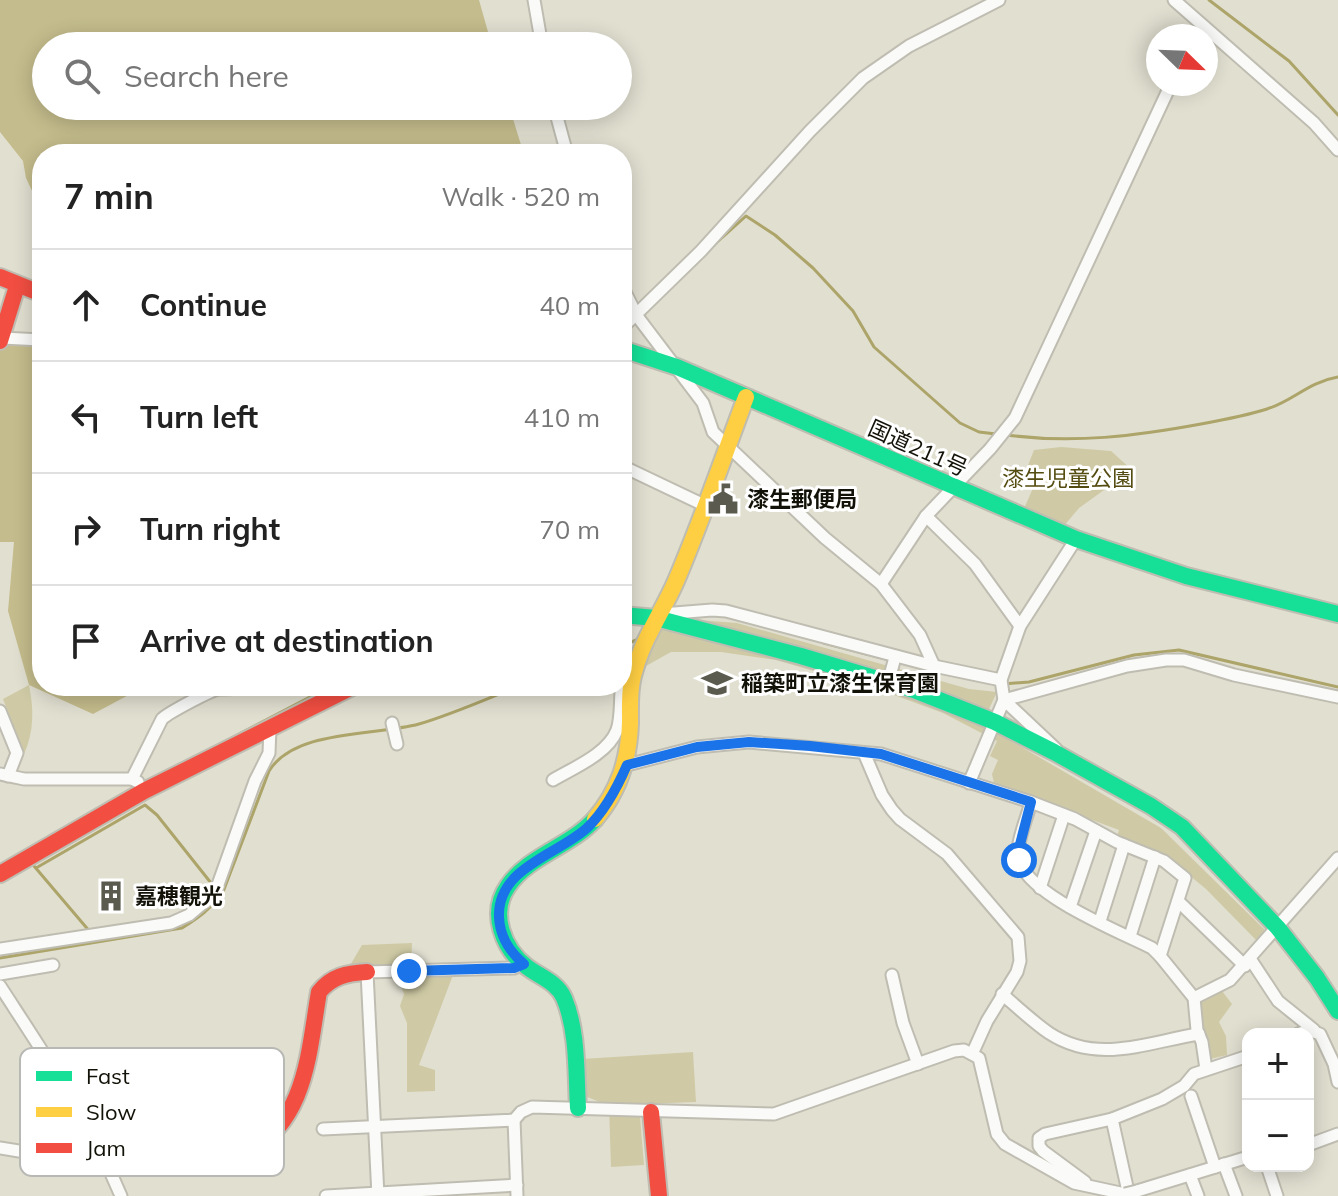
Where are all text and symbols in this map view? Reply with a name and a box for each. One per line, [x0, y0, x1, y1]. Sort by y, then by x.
north arrow [1146, 24, 1218, 96]
search box [32, 32, 632, 120]
icon: search [60, 54, 104, 98]
text: Search here [124, 57, 289, 95]
text: 7 min [64, 175, 154, 218]
text: Walk · 520 m [441, 180, 600, 213]
icon: ahead [64, 283, 108, 327]
text: Continue [140, 286, 267, 324]
text: 40 m [539, 289, 600, 322]
icon: left [64, 395, 108, 439]
text: Turn left [140, 398, 258, 436]
text: 410 m [524, 401, 600, 434]
street label: 国道211号 [864, 414, 972, 482]
park label: 漆生児童公園 [1002, 464, 1134, 492]
public building icon: 漆生郵便局 [706, 482, 740, 516]
place label: 漆生郵便局 [747, 485, 857, 513]
icon: right [64, 507, 108, 551]
text: Turn right [140, 510, 280, 548]
text: 70 m [539, 513, 600, 546]
icon: arrive [64, 619, 108, 663]
text: Arrive at destination [140, 622, 434, 660]
school or university icon: 稲築町立漆生保育園 [700, 666, 734, 700]
place label: 稲築町立漆生保育園 [741, 669, 939, 697]
route start [1001, 842, 1037, 878]
building icon: 嘉穂観光 [94, 879, 128, 913]
place label: 嘉穂観光 [135, 882, 223, 910]
route end [391, 953, 427, 989]
map controls [1242, 1028, 1314, 1172]
button: + [1242, 1028, 1314, 1100]
legend [20, 1048, 284, 1176]
text: Fast [86, 1062, 130, 1090]
text: Slow [86, 1098, 136, 1126]
button: − [1242, 1100, 1314, 1172]
text: Jam [86, 1134, 126, 1162]

